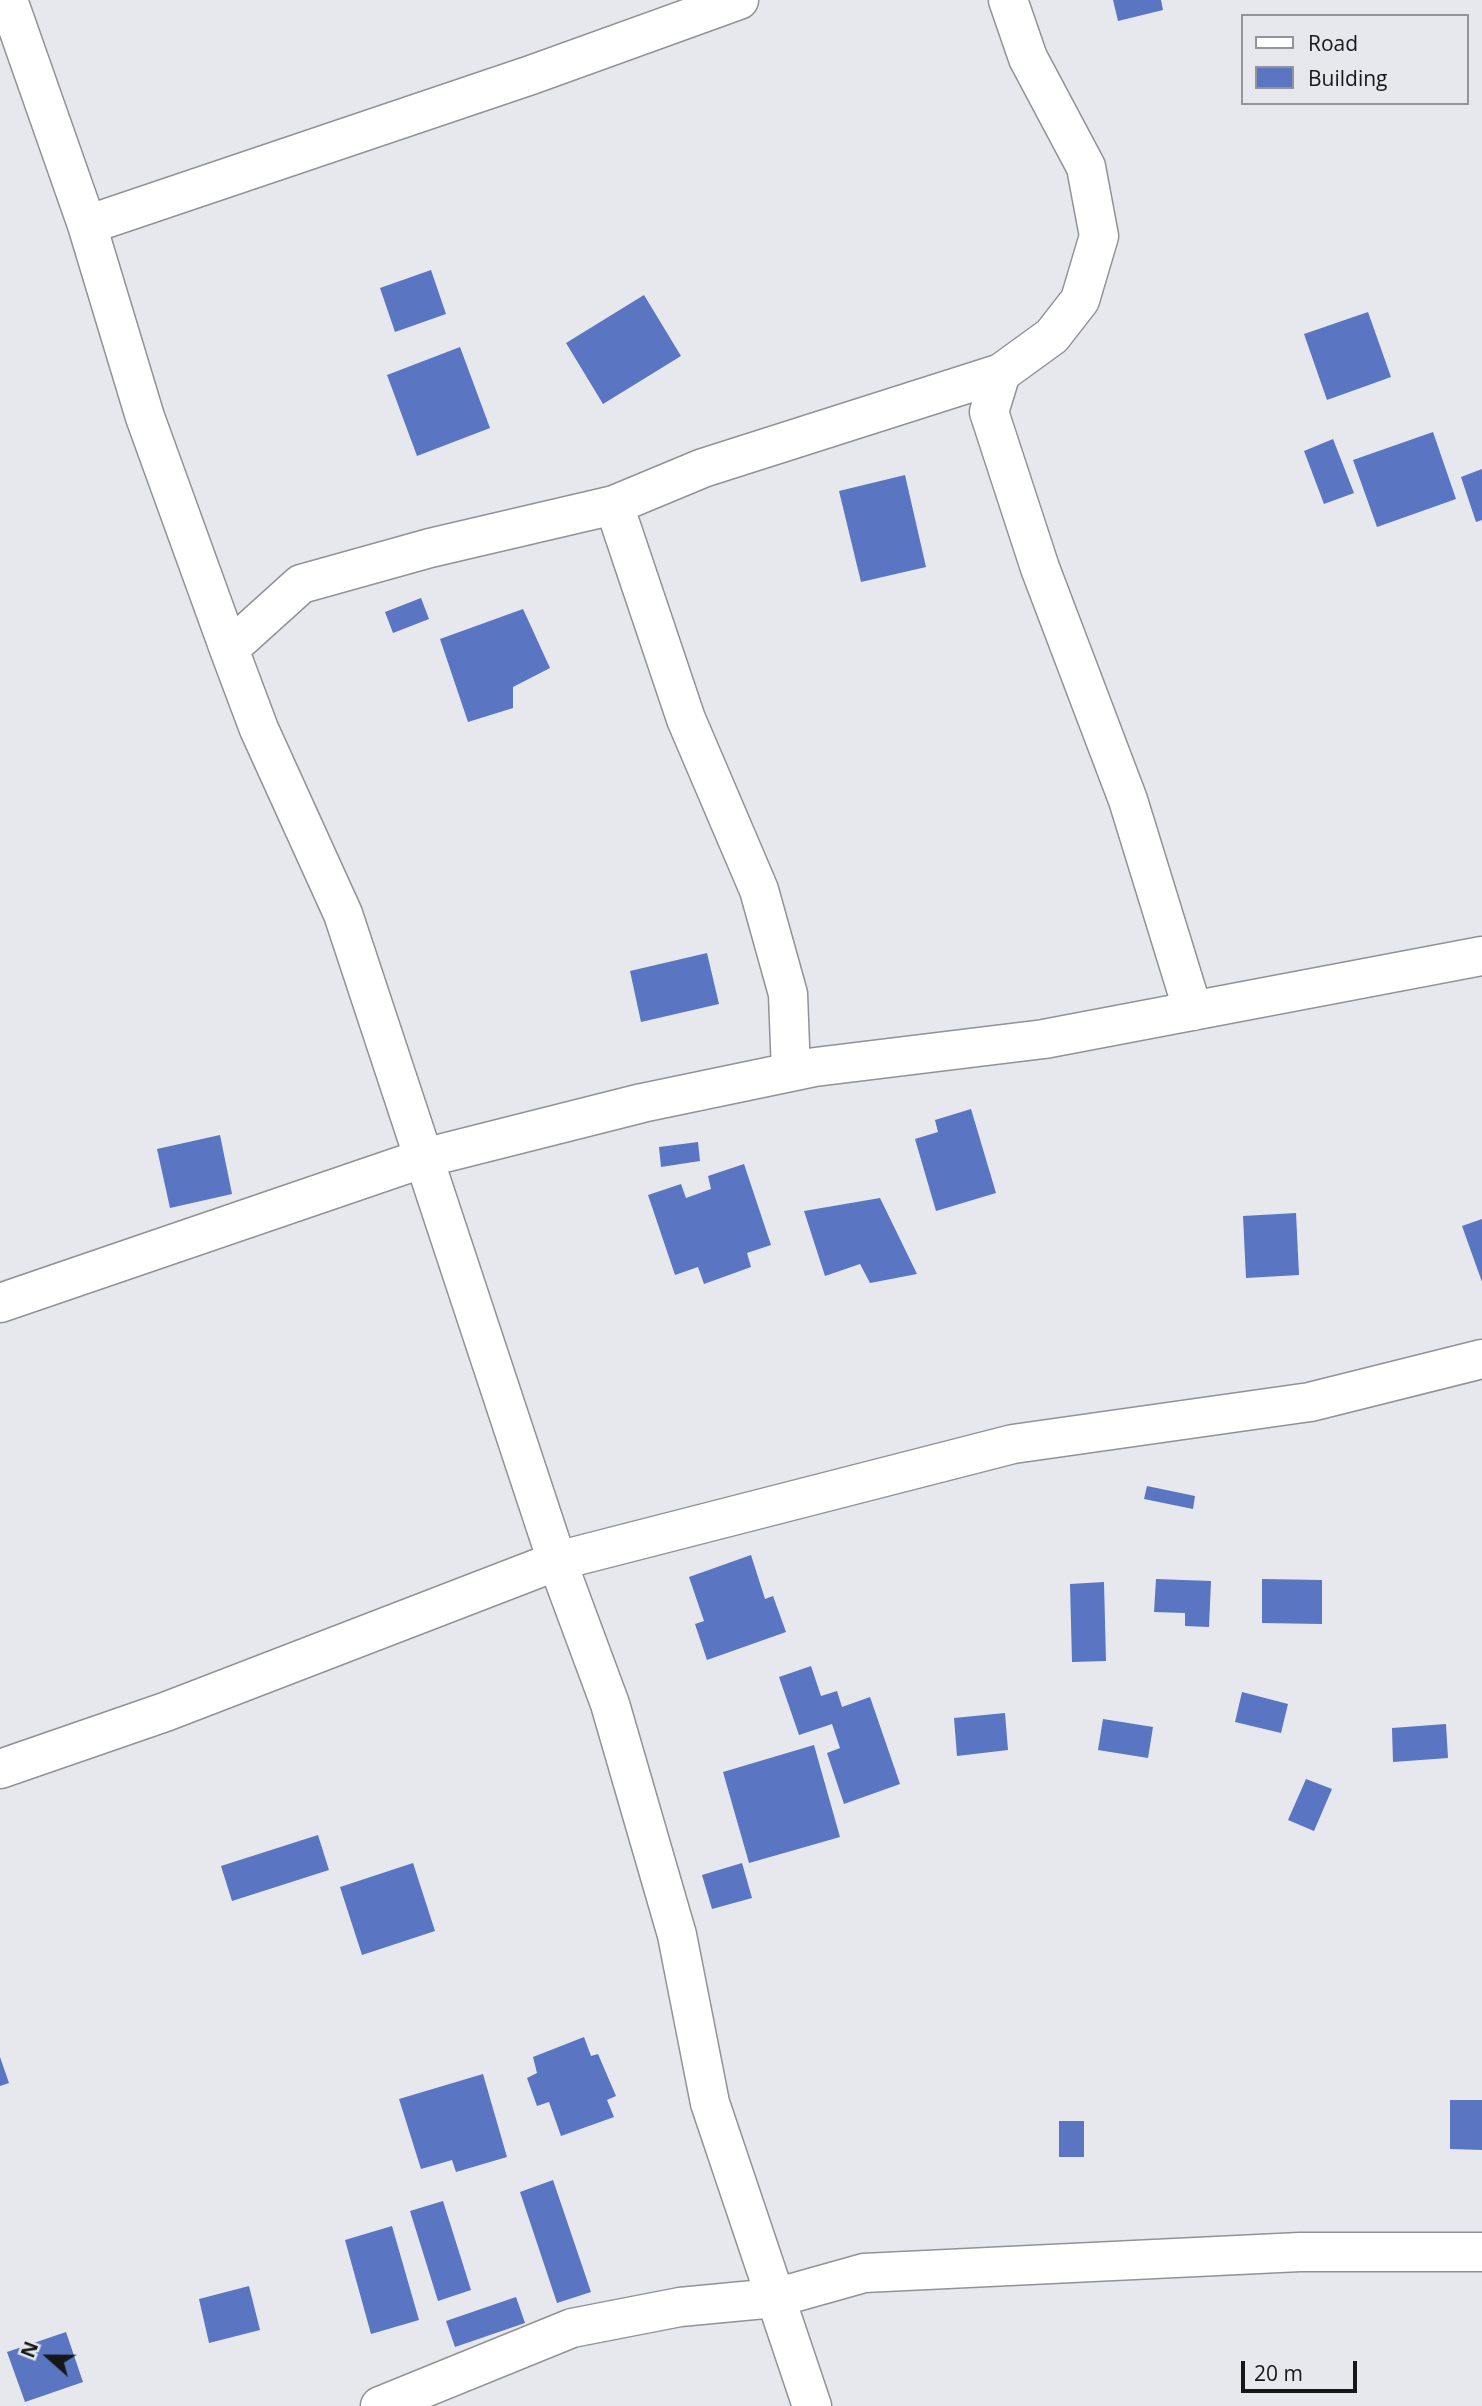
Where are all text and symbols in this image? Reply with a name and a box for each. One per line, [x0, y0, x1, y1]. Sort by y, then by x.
legend [1240, 14, 1468, 105]
text: Road [1308, 29, 1358, 57]
text: Building [1308, 64, 1387, 92]
north arrow [14, 2322, 84, 2392]
text: N [14, 2338, 44, 2361]
scale bar [1244, 2346, 1360, 2390]
text: 20 m [1254, 2359, 1303, 2387]

